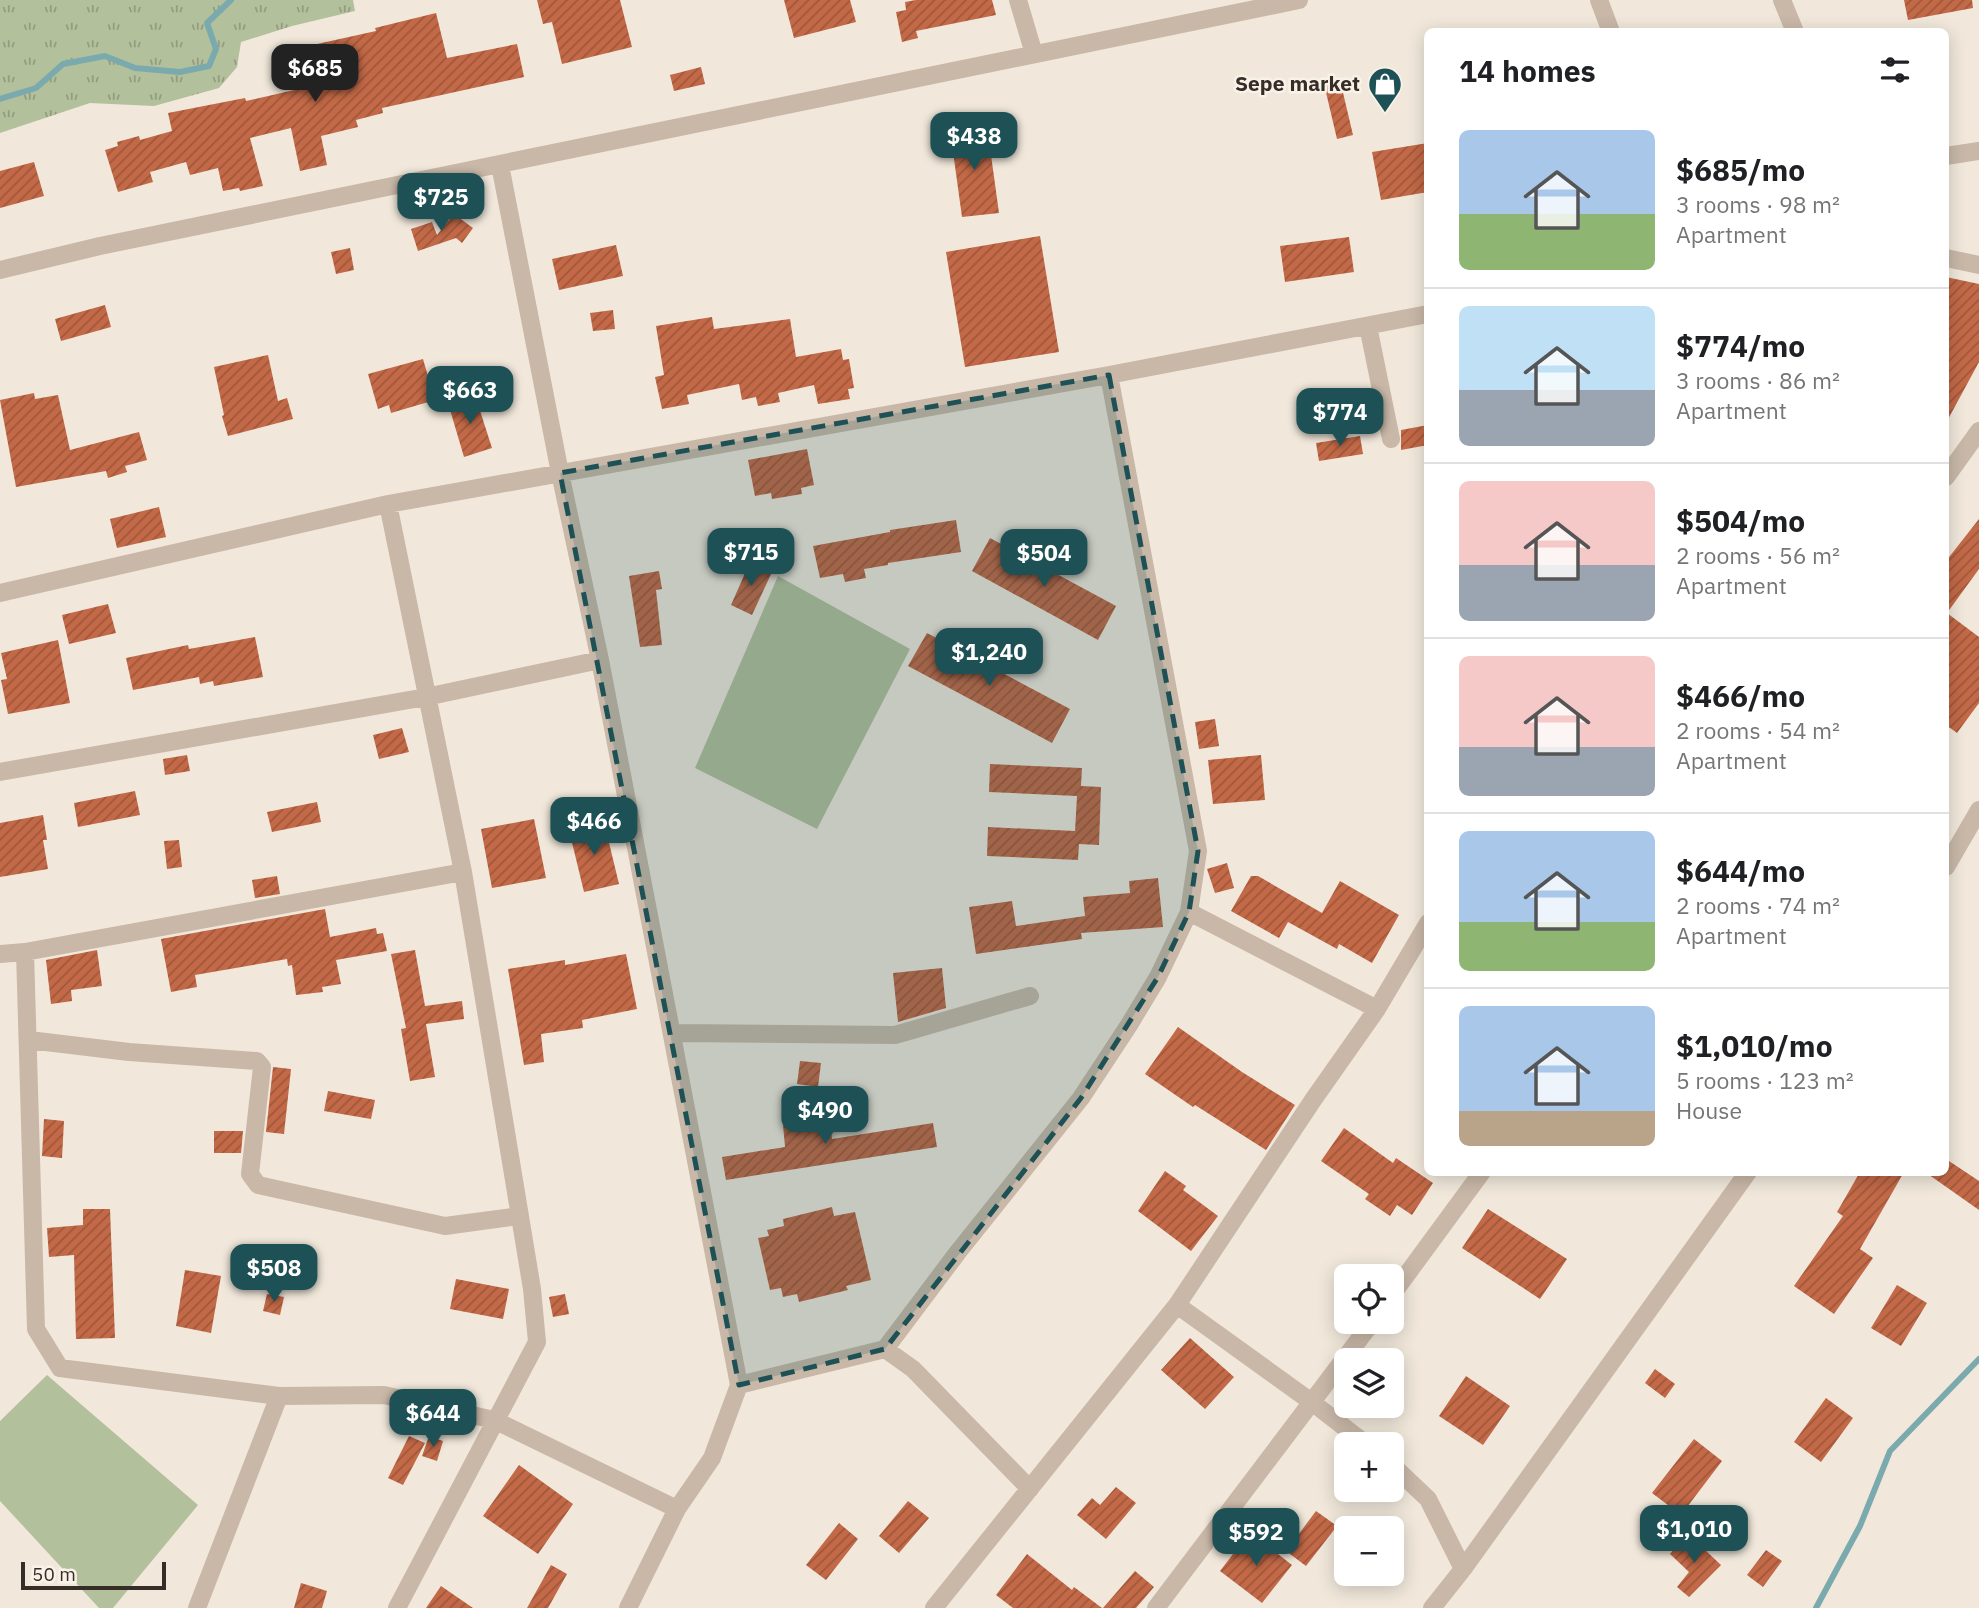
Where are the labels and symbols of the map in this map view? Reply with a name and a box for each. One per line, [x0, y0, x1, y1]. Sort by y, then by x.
pin: $685 [274, 44, 356, 104]
shop icon: Sepe market [1366, 65, 1404, 114]
place label: Sepe market [1235, 69, 1360, 97]
pin: $438 [933, 113, 1015, 172]
pin: $725 [400, 174, 482, 233]
pin: $663 [429, 366, 511, 426]
pin: $774 [1299, 388, 1381, 448]
pin: $715 [710, 528, 792, 588]
pin: $504 [1003, 530, 1085, 589]
pin: $1,240 [932, 628, 1046, 688]
pin: $466 [553, 798, 635, 857]
pin: $490 [784, 1086, 866, 1146]
pin: $508 [233, 1244, 315, 1304]
pin: $644 [392, 1390, 474, 1449]
pin: $1,010 [1637, 1506, 1751, 1565]
pin: $592 [1215, 1508, 1297, 1568]
scale bar [21, 1559, 166, 1591]

